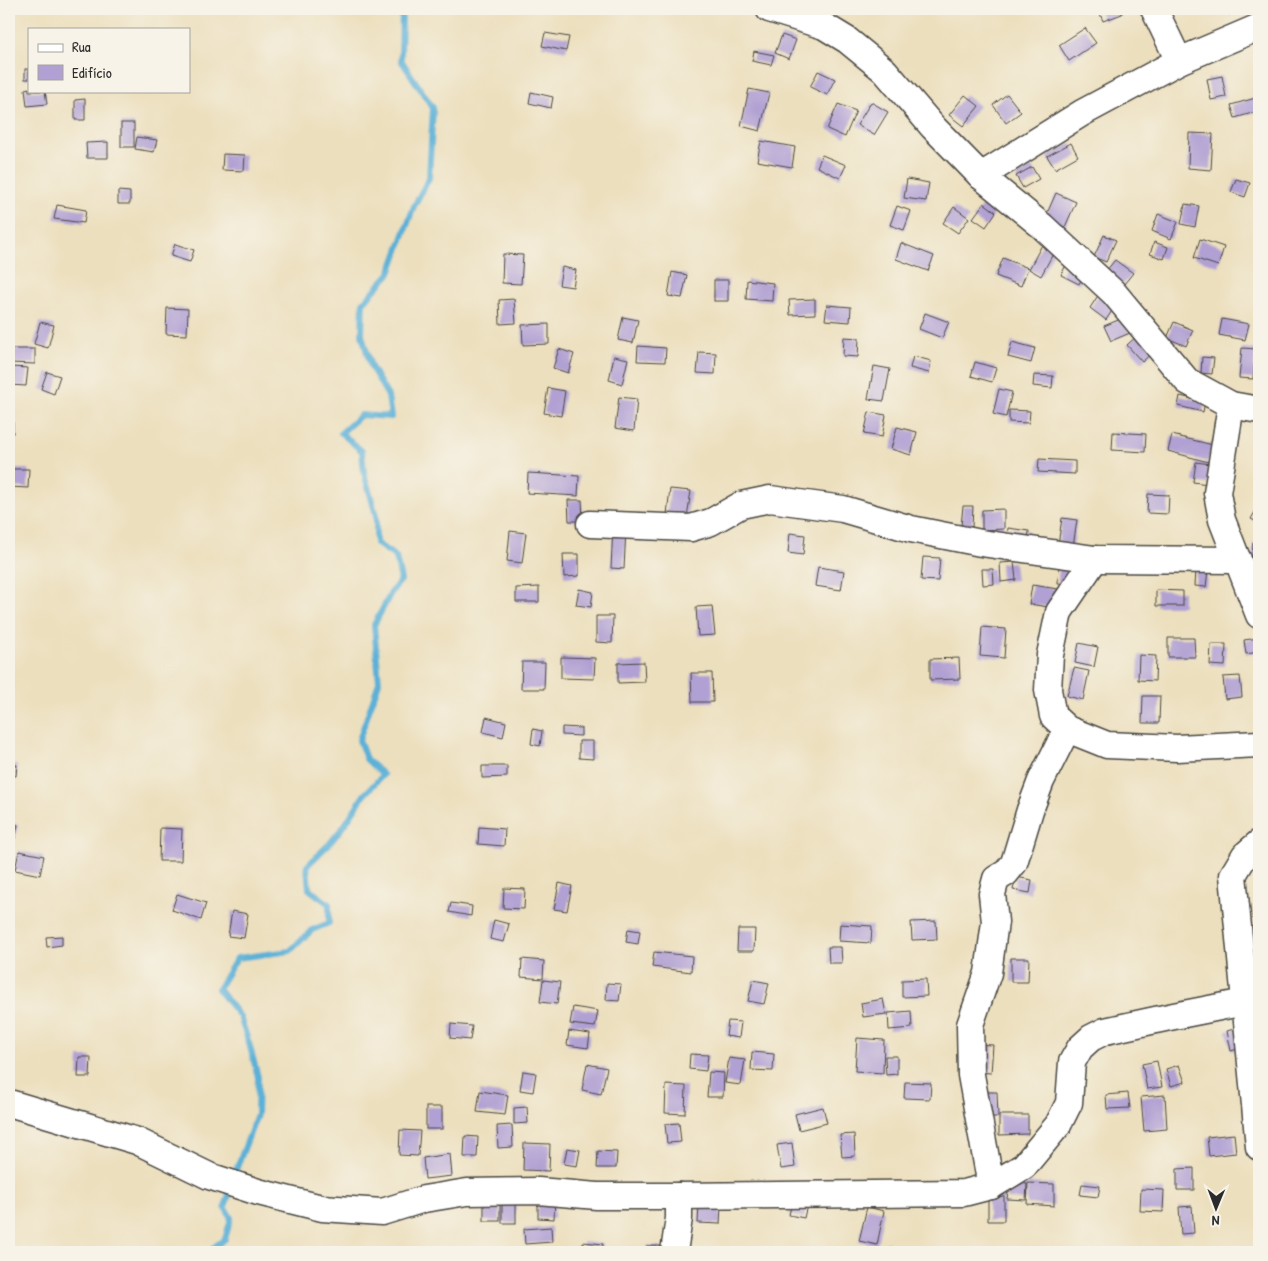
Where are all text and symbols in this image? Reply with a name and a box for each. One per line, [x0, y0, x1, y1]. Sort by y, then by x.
legend [28, 28, 190, 92]
text: Rua [72, 36, 91, 57]
text: Edifício [72, 62, 112, 83]
north arrow [1190, 1184, 1240, 1234]
text: N [1211, 1212, 1220, 1231]

